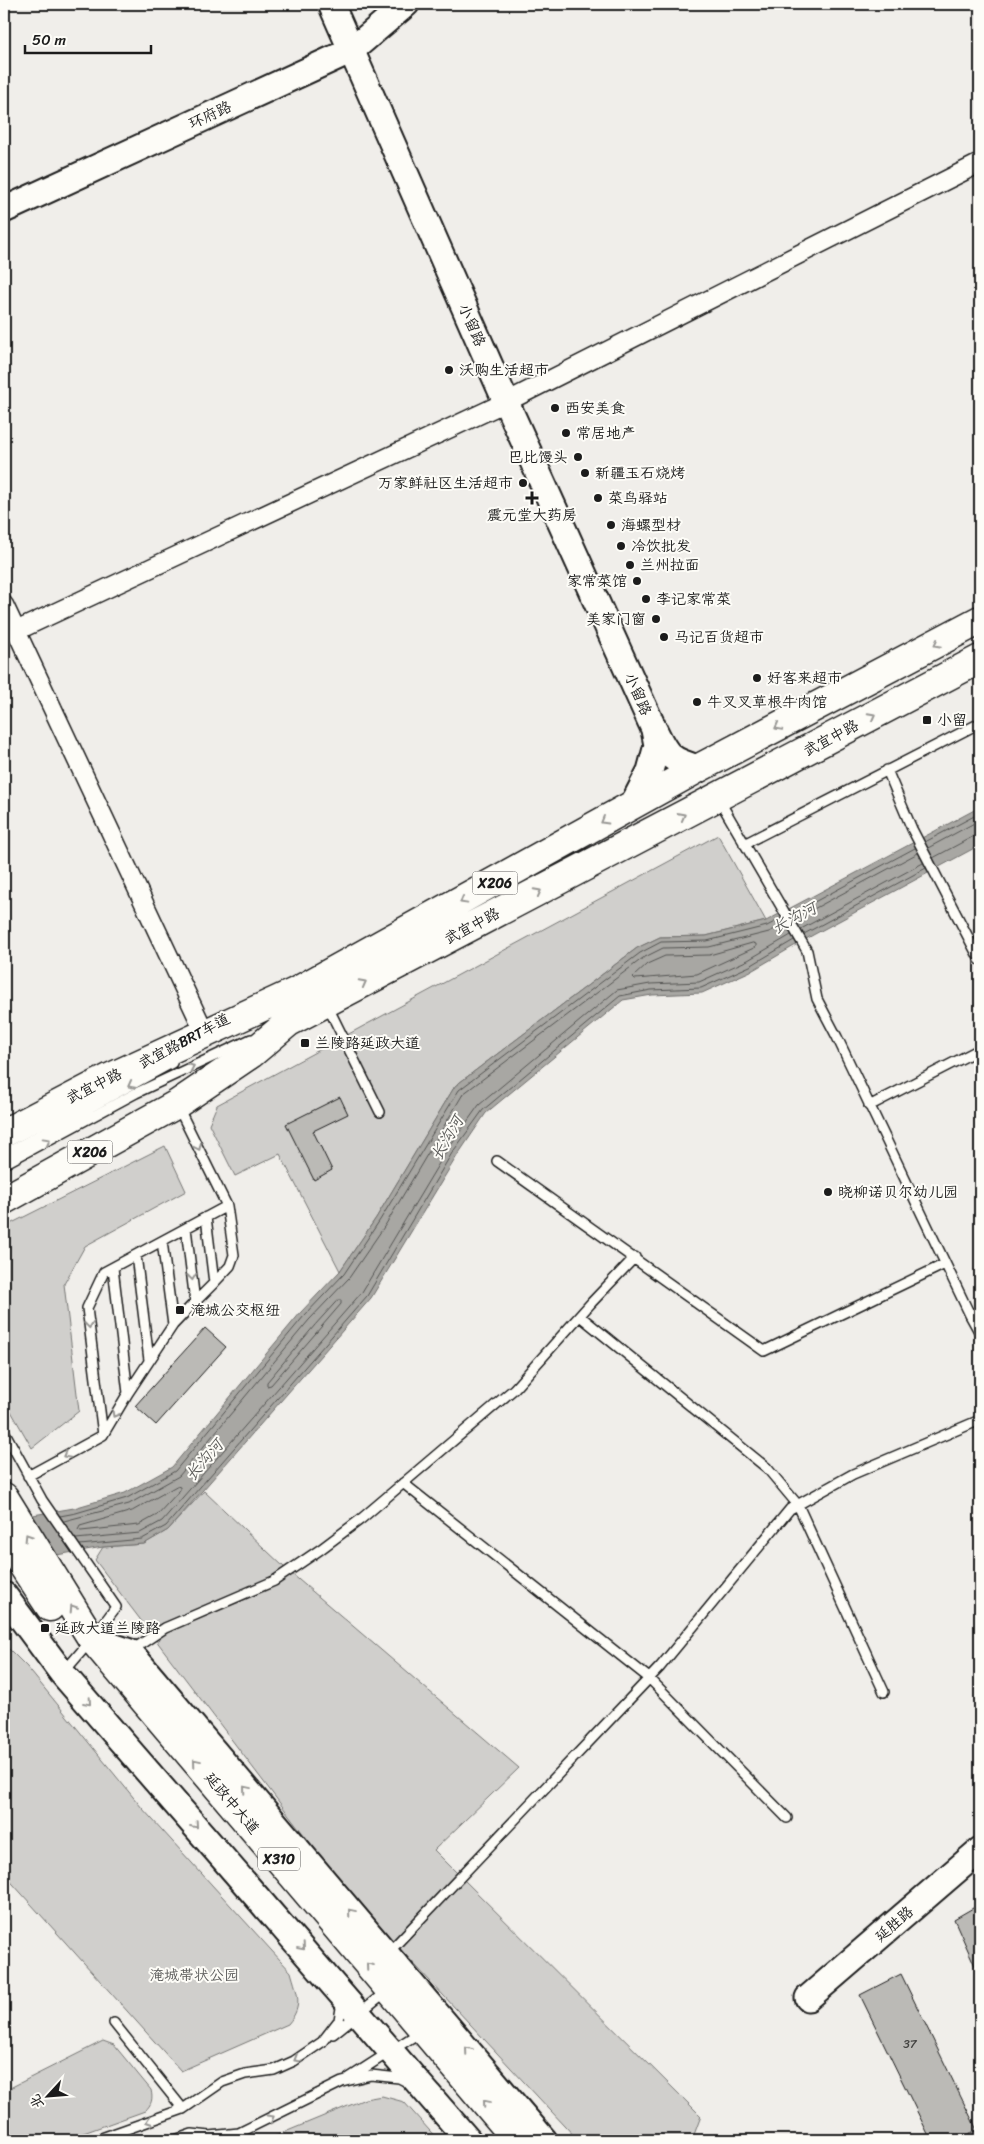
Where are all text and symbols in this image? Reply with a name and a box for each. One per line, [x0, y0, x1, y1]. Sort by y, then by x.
scale bar [25, 22, 151, 54]
text: 50 m [32, 27, 67, 53]
street label: 环府路 [184, 94, 236, 136]
street label: 小留路 [451, 299, 493, 351]
place label: 沃购生活超市 [459, 357, 549, 383]
marker: 沃购生活超市 [443, 364, 455, 376]
place label: 西安美食 [565, 395, 625, 421]
marker: 西安美食 [549, 402, 561, 414]
place label: 常居地产 [576, 420, 636, 446]
marker: 常居地产 [560, 427, 572, 439]
place label: 巴比馒头 [508, 444, 568, 470]
marker: 巴比馒头 [572, 451, 584, 463]
place label: 新疆玉石烧烤 [595, 460, 685, 486]
marker: 新疆玉石烧烤 [579, 467, 591, 479]
place label: 万家鲜社区生活超市 [378, 470, 513, 496]
marker: 万家鲜社区生活超市 [517, 477, 529, 489]
place label: 菜鸟驿站 [608, 485, 668, 511]
marker: 震元堂大药房 [526, 492, 538, 504]
marker: 菜鸟驿站 [592, 492, 604, 504]
place label: 震元堂大药房 [487, 502, 577, 528]
place label: 海螺型材 [621, 512, 681, 538]
marker: 海螺型材 [605, 519, 617, 531]
place label: 冷饮批发 [631, 533, 691, 559]
marker: 冷饮批发 [615, 540, 627, 552]
place label: 兰州拉面 [640, 552, 700, 578]
marker: 兰州拉面 [624, 559, 636, 571]
place label: 家常菜馆 [567, 568, 627, 594]
marker: 家常菜馆 [631, 575, 643, 587]
place label: 李记家常菜 [656, 586, 731, 612]
marker: 李记家常菜 [640, 593, 652, 605]
place label: 美家门窗 [586, 606, 646, 632]
marker: 美家门窗 [650, 613, 662, 625]
place label: 马记百货超市 [674, 624, 764, 650]
marker: 马记百货超市 [658, 631, 670, 643]
one-way arrow [934, 638, 943, 648]
place label: 好客来超市 [767, 665, 842, 691]
street label: 小留路 [617, 668, 659, 720]
marker: 好客来超市 [751, 672, 763, 684]
place label: 牛叉叉草根牛肉馆 [707, 689, 827, 715]
marker: 牛叉叉草根牛肉馆 [691, 696, 703, 708]
place label: 小留 [937, 707, 967, 733]
street label: 武宜中路 [798, 712, 864, 764]
one-way arrow [867, 712, 876, 722]
marker: 小留 [921, 714, 933, 726]
one-way arrow [774, 721, 783, 731]
one-way arrow [677, 812, 686, 822]
one-way arrow [601, 814, 610, 824]
road number: X206 [472, 871, 518, 894]
one-way arrow [533, 888, 542, 898]
water label: 长沟河 [766, 893, 825, 942]
one-way arrow [459, 894, 468, 904]
street label: 武宜中路 [439, 900, 505, 952]
one-way arrow [358, 979, 367, 989]
street label: 武宜路BRT车道 [133, 1006, 235, 1076]
place label: 兰陵路延政大道 [315, 1030, 420, 1056]
marker: 兰陵路延政大道 [299, 1037, 311, 1049]
street label: 武宜中路 [61, 1061, 127, 1111]
one-way arrow [186, 1063, 195, 1073]
one-way arrow [127, 1079, 136, 1089]
water label: 长沟河 [422, 1107, 473, 1166]
one-way arrow [41, 1137, 50, 1147]
road number: X206 [68, 1140, 112, 1164]
one-way arrow [192, 1142, 202, 1151]
place label: 晓柳诺贝尔幼儿园 [838, 1179, 958, 1205]
marker: 晓柳诺贝尔幼儿园 [822, 1186, 834, 1198]
one-way arrow [186, 1273, 197, 1281]
place label: 淹城公交枢纽 [190, 1297, 280, 1323]
marker: 淹城公交枢纽 [174, 1304, 186, 1316]
one-way arrow [83, 1321, 94, 1329]
one-way arrow [112, 1408, 122, 1417]
water label: 长沟河 [177, 1430, 233, 1488]
one-way arrow [62, 1449, 71, 1459]
one-way arrow [25, 1533, 34, 1543]
one-way arrow [69, 1604, 79, 1613]
place label: 延政大道兰陵路 [55, 1615, 160, 1641]
marker: 延政大道兰陵路 [39, 1622, 51, 1634]
one-way arrow [82, 1697, 91, 1706]
one-way arrow [193, 1758, 202, 1767]
street label: 延政中大道 [198, 1766, 266, 1840]
one-way arrow [243, 1785, 252, 1794]
one-way arrow [189, 1819, 198, 1828]
road number: X310 [258, 1848, 300, 1870]
street label: 延胜路 [868, 1899, 920, 1949]
one-way arrow [348, 1909, 357, 1918]
one-way arrow [296, 1942, 305, 1951]
park label: 淹城带状公园 [149, 1962, 239, 1988]
one-way arrow [366, 1962, 375, 1971]
house number: 37 [903, 2033, 918, 2055]
one-way arrow [464, 2046, 473, 2055]
one-way arrow [293, 2052, 302, 2062]
north arrow [22, 2072, 72, 2122]
text: 北 [22, 2090, 51, 2113]
one-way arrow [483, 2100, 491, 2109]
one-way arrow [266, 2114, 275, 2124]
one-way arrow [146, 2115, 154, 2125]

